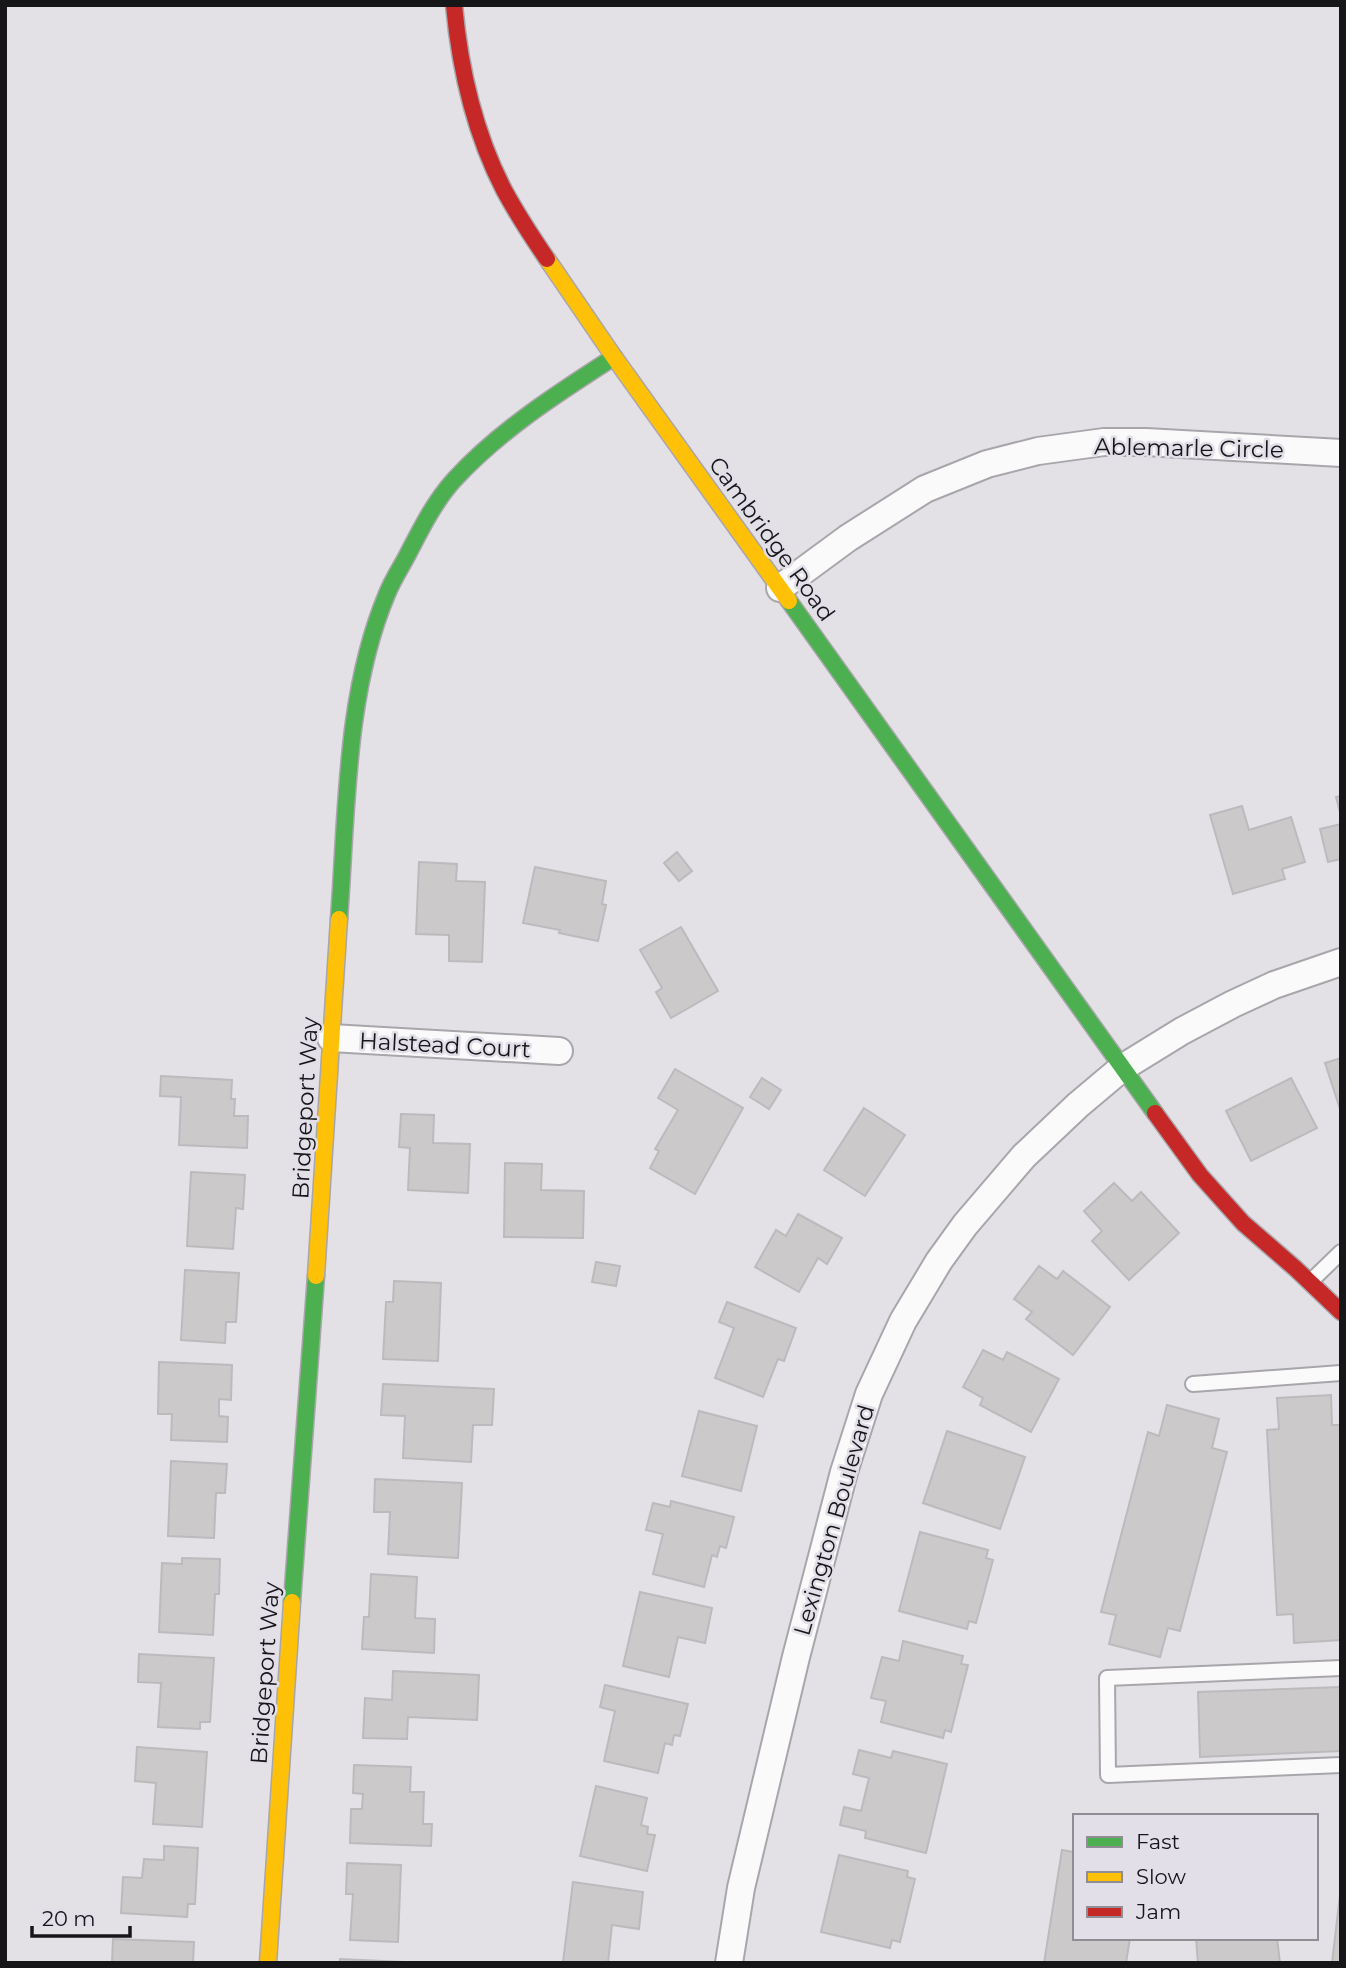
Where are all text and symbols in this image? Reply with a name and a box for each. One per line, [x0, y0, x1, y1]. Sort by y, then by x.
street label: Ablemarle Circle [1094, 432, 1284, 464]
street label: Cambridge Road [703, 451, 841, 627]
street label: Bridgeport Way [286, 1016, 324, 1200]
street label: Halstead Court [358, 1027, 532, 1063]
street label: Lexington Boulevard [788, 1401, 880, 1639]
street label: Bridgeport Way [245, 1580, 285, 1765]
legend [1073, 1814, 1318, 1940]
text: Fast [1136, 1829, 1180, 1854]
text: Slow [1136, 1864, 1186, 1889]
scale bar [32, 1895, 130, 1939]
text: Jam [1135, 1899, 1181, 1924]
text: 20 m [42, 1906, 96, 1931]

